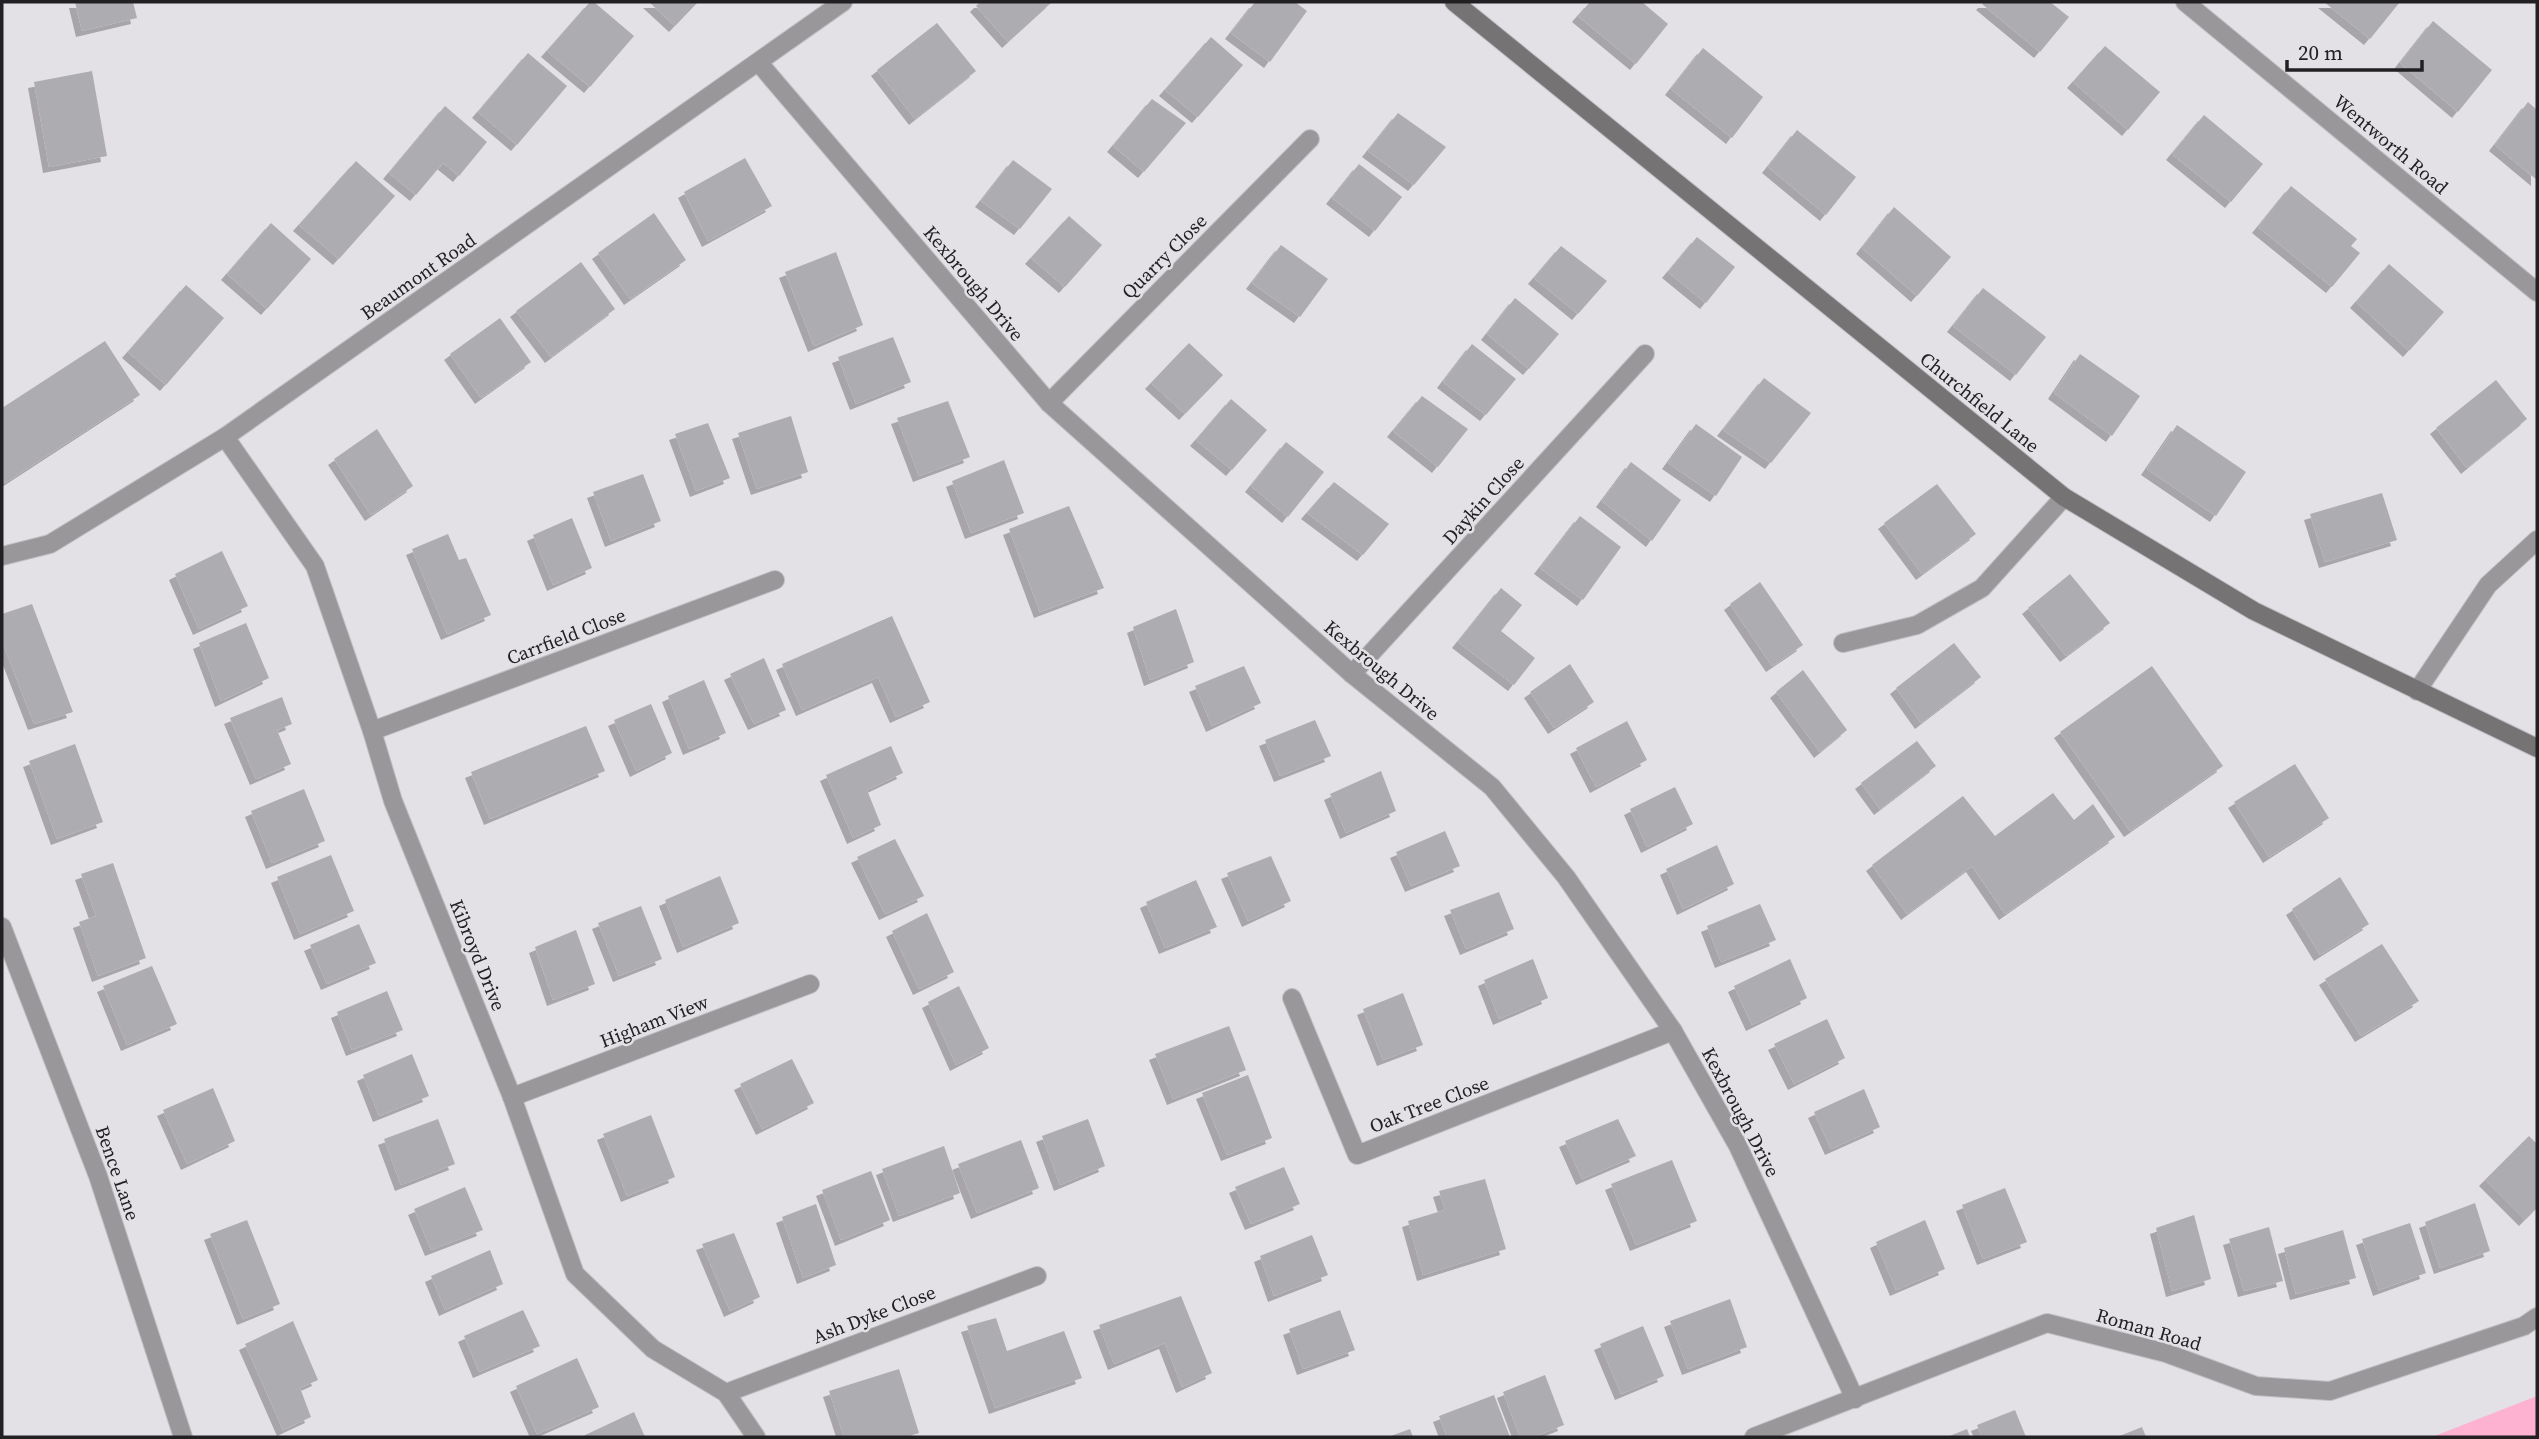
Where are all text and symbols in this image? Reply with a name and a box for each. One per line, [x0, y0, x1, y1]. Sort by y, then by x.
scale bar [2287, 28, 2422, 72]
text: 20 m [2298, 38, 2343, 67]
street label: Wentworth Road [2328, 88, 2454, 200]
street label: Quarry Close [1116, 208, 1212, 304]
street label: Kexbrough Drive [918, 220, 1030, 346]
street label: Beaumont Road [355, 227, 481, 325]
street label: Churchfield Lane [1915, 346, 2045, 458]
street label: Daykin Close [1436, 450, 1530, 550]
street label: Carrfield Close [503, 601, 629, 671]
street label: Kexbrough Drive [1319, 614, 1445, 726]
street label: Kibroyd Drive [444, 896, 512, 1014]
street label: Higham View [596, 988, 712, 1054]
street label: Kexbrough Drive [1696, 1043, 1786, 1181]
street label: Oak Tree Close [1365, 1069, 1493, 1139]
street label: Bence Lane [90, 1122, 146, 1224]
street label: Ash Dyke Close [809, 1279, 939, 1349]
street label: Roman Road [2093, 1302, 2205, 1356]

